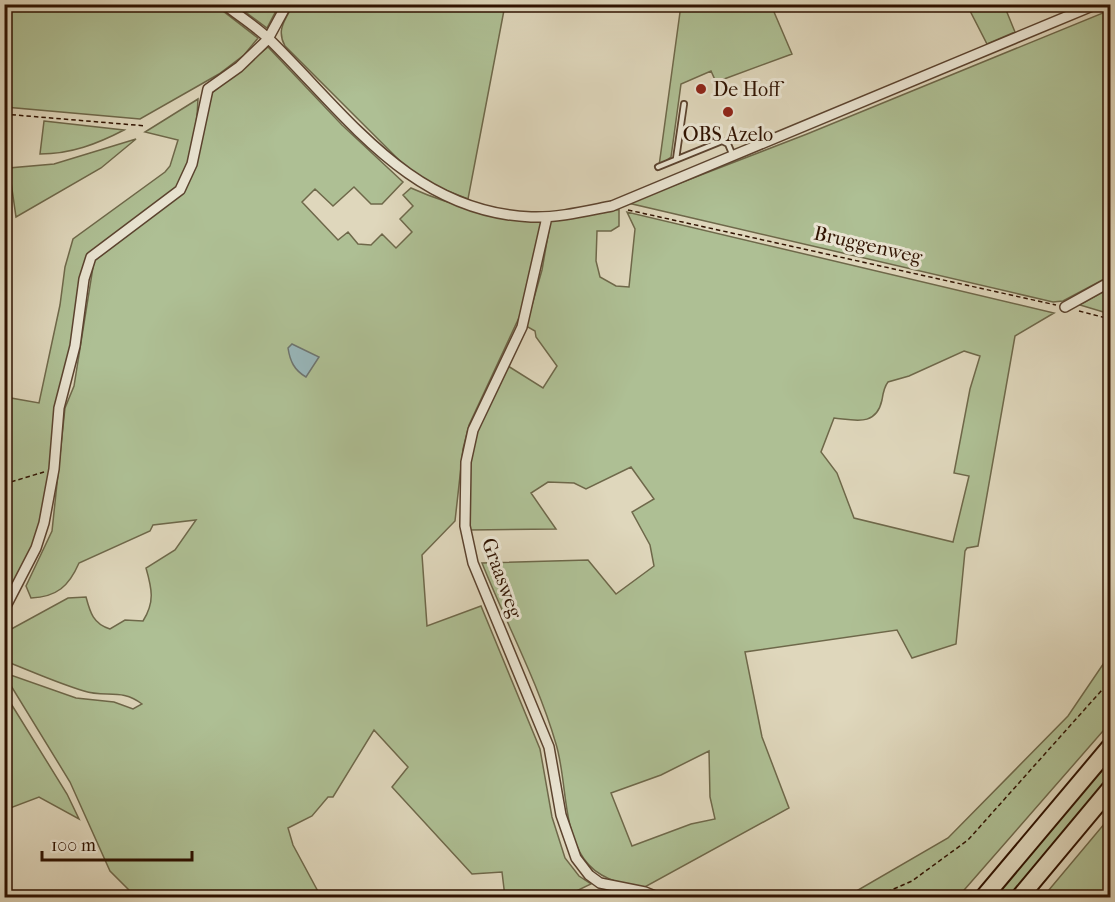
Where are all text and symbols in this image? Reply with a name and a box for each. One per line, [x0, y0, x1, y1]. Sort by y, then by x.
place label: De Hoff [713, 78, 784, 101]
marker: De Hoff [694, 82, 708, 96]
marker: OBS Azelo [721, 105, 735, 119]
place label: OBS Azelo [683, 123, 773, 146]
street label: Bruggenweg [812, 221, 925, 269]
street label: Graasweg [477, 535, 527, 621]
scale bar [42, 824, 192, 862]
text: 100 m [51, 835, 96, 856]

